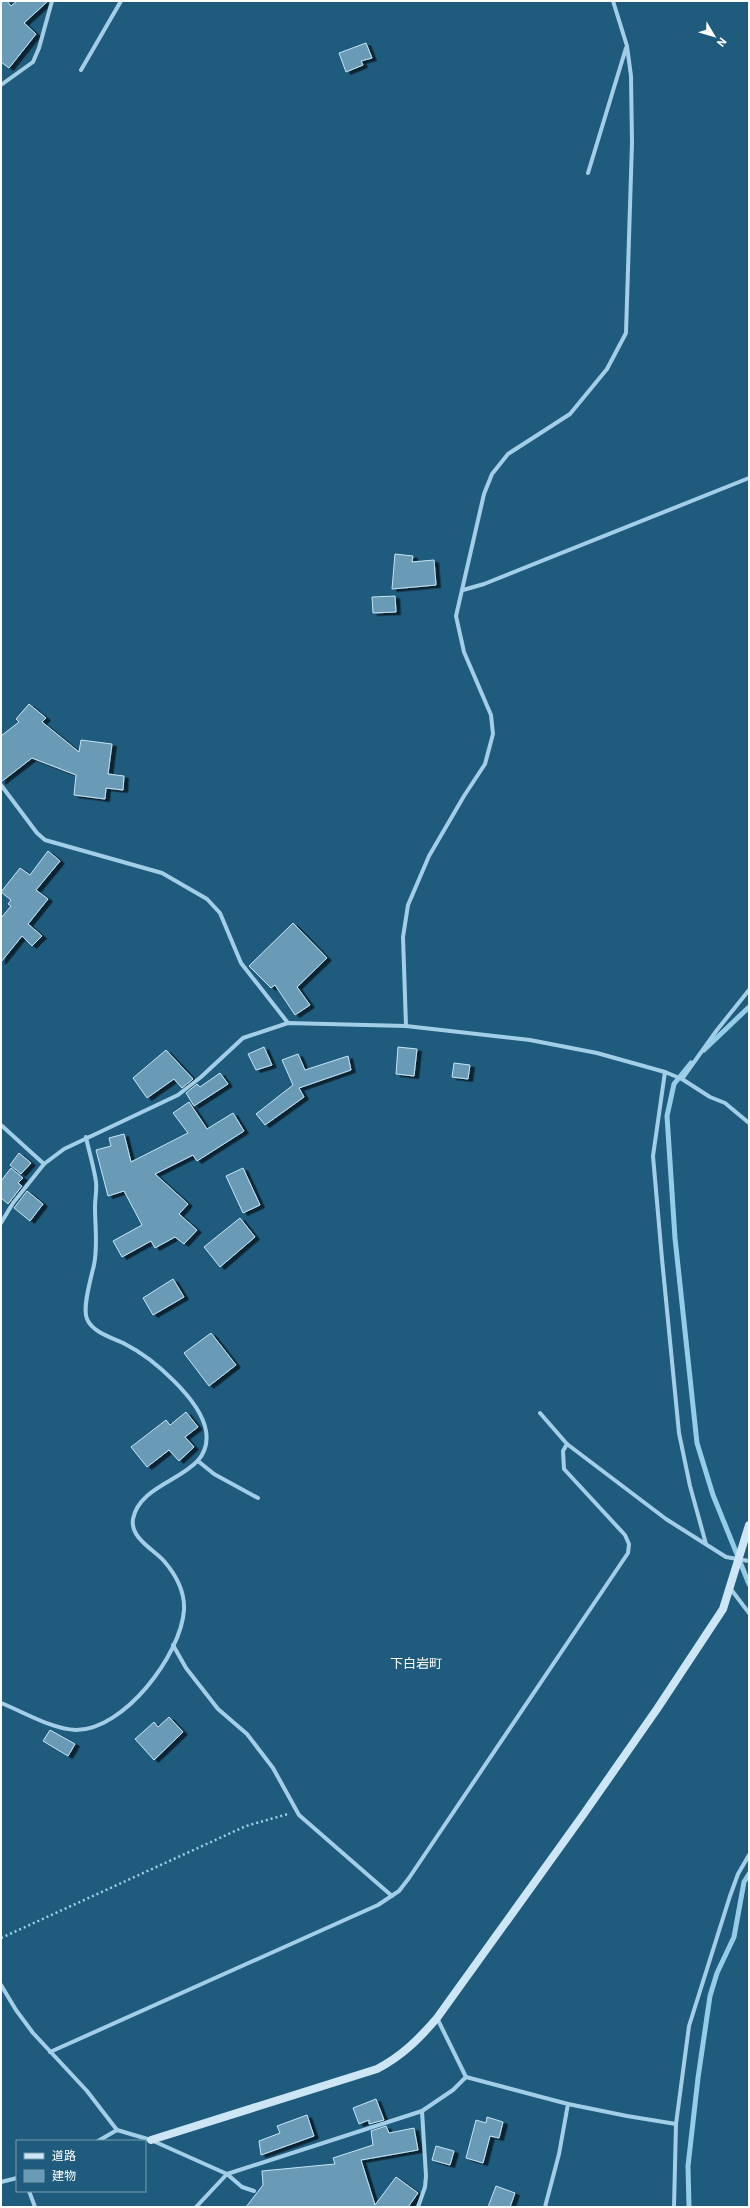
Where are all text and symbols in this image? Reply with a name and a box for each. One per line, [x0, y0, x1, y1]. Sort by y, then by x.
north arrow [694, 16, 734, 56]
text: N [714, 35, 729, 49]
district label: 下白岩町 [390, 1656, 442, 1671]
legend [16, 2140, 146, 2192]
text: 道路 [52, 2149, 76, 2163]
text: 建物 [52, 2169, 76, 2183]

